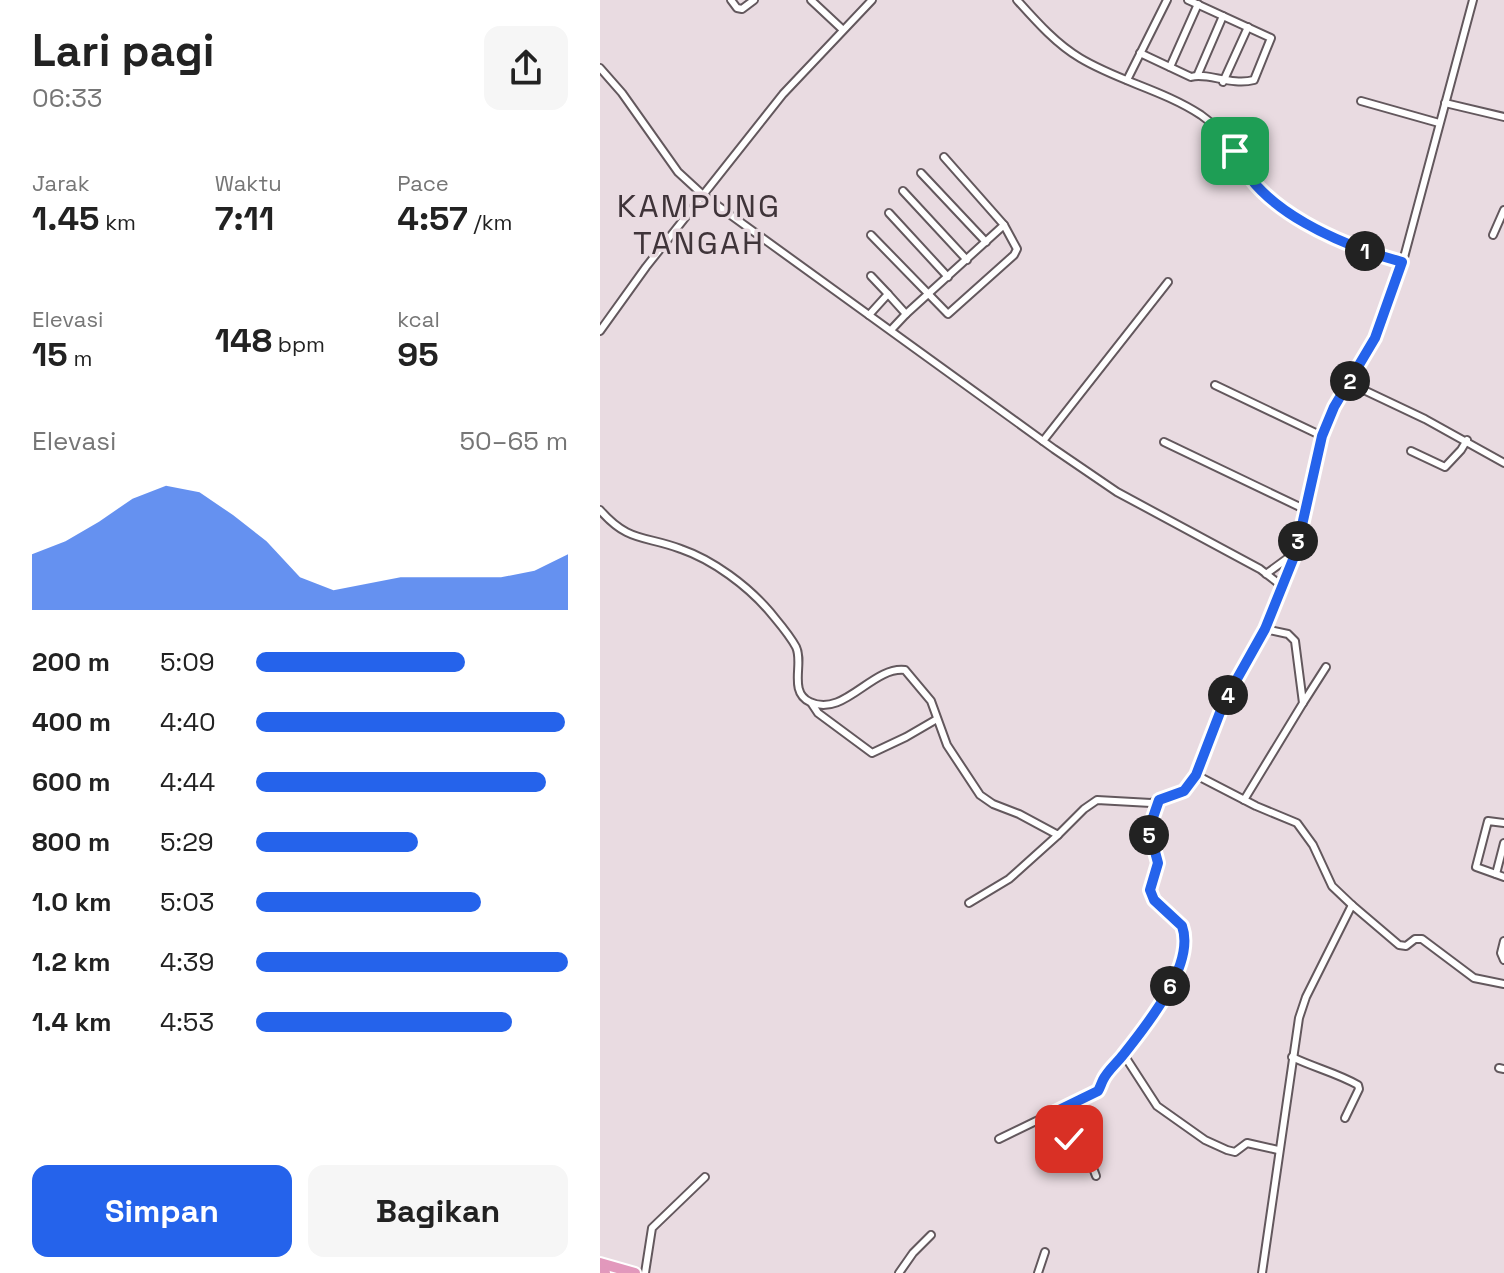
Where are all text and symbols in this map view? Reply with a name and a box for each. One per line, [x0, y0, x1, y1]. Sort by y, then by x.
text: Lari pagi [32, 23, 214, 79]
button: share [484, 26, 568, 110]
text: 06:33 [32, 81, 103, 115]
pin [1201, 117, 1269, 185]
icon: arrive [1213, 129, 1257, 173]
text: Jarak [32, 169, 90, 197]
text: Waktu [215, 169, 282, 197]
text: Pace [397, 169, 449, 197]
district label: KAMPUNG TANGAH [617, 186, 781, 263]
text: 1.45 [32, 197, 100, 240]
text: 7:11 [215, 197, 274, 240]
text: 4:57 [397, 197, 468, 240]
text: km [100, 208, 136, 236]
text: /km [468, 208, 512, 236]
pin: 1 [1345, 231, 1385, 271]
text: 1 [1360, 237, 1370, 265]
text: Elevasi [32, 305, 103, 333]
text: kcal [397, 305, 440, 333]
text: 148 [215, 319, 272, 362]
text: bpm [272, 330, 325, 358]
text: 15 [32, 333, 68, 376]
text: 95 [397, 333, 439, 376]
text: m [68, 344, 92, 372]
pin: 2 [1330, 361, 1370, 401]
text: 2 [1343, 367, 1357, 395]
text: Elevasi [32, 424, 116, 458]
text: 50–65 m [459, 424, 568, 458]
pin: 3 [1278, 521, 1318, 561]
text: 3 [1291, 527, 1305, 555]
text: 200 m [32, 645, 110, 679]
text: 5:09 [160, 645, 215, 679]
pin: 4 [1208, 675, 1248, 715]
text: 4 [1221, 681, 1235, 709]
text: 400 m [32, 705, 111, 739]
text: 4:40 [160, 705, 216, 739]
text: 600 m [32, 765, 111, 799]
text: 4:44 [160, 765, 215, 799]
pin: 5 [1129, 815, 1169, 855]
text: 5 [1142, 821, 1156, 849]
text: 800 m [32, 825, 110, 859]
text: 5:29 [160, 825, 214, 859]
text: 1.0 km [32, 885, 112, 919]
text: 5:03 [160, 885, 215, 919]
text: 1.2 km [32, 945, 110, 979]
text: 4:39 [160, 945, 214, 979]
pin: 6 [1150, 966, 1190, 1006]
text: 6 [1163, 972, 1177, 1000]
text: 1.4 km [32, 1005, 112, 1039]
text: 4:53 [160, 1005, 214, 1039]
pin [1035, 1105, 1103, 1173]
icon: check [1047, 1117, 1091, 1161]
button: Simpan [32, 1165, 292, 1257]
button: Bagikan [308, 1165, 568, 1257]

